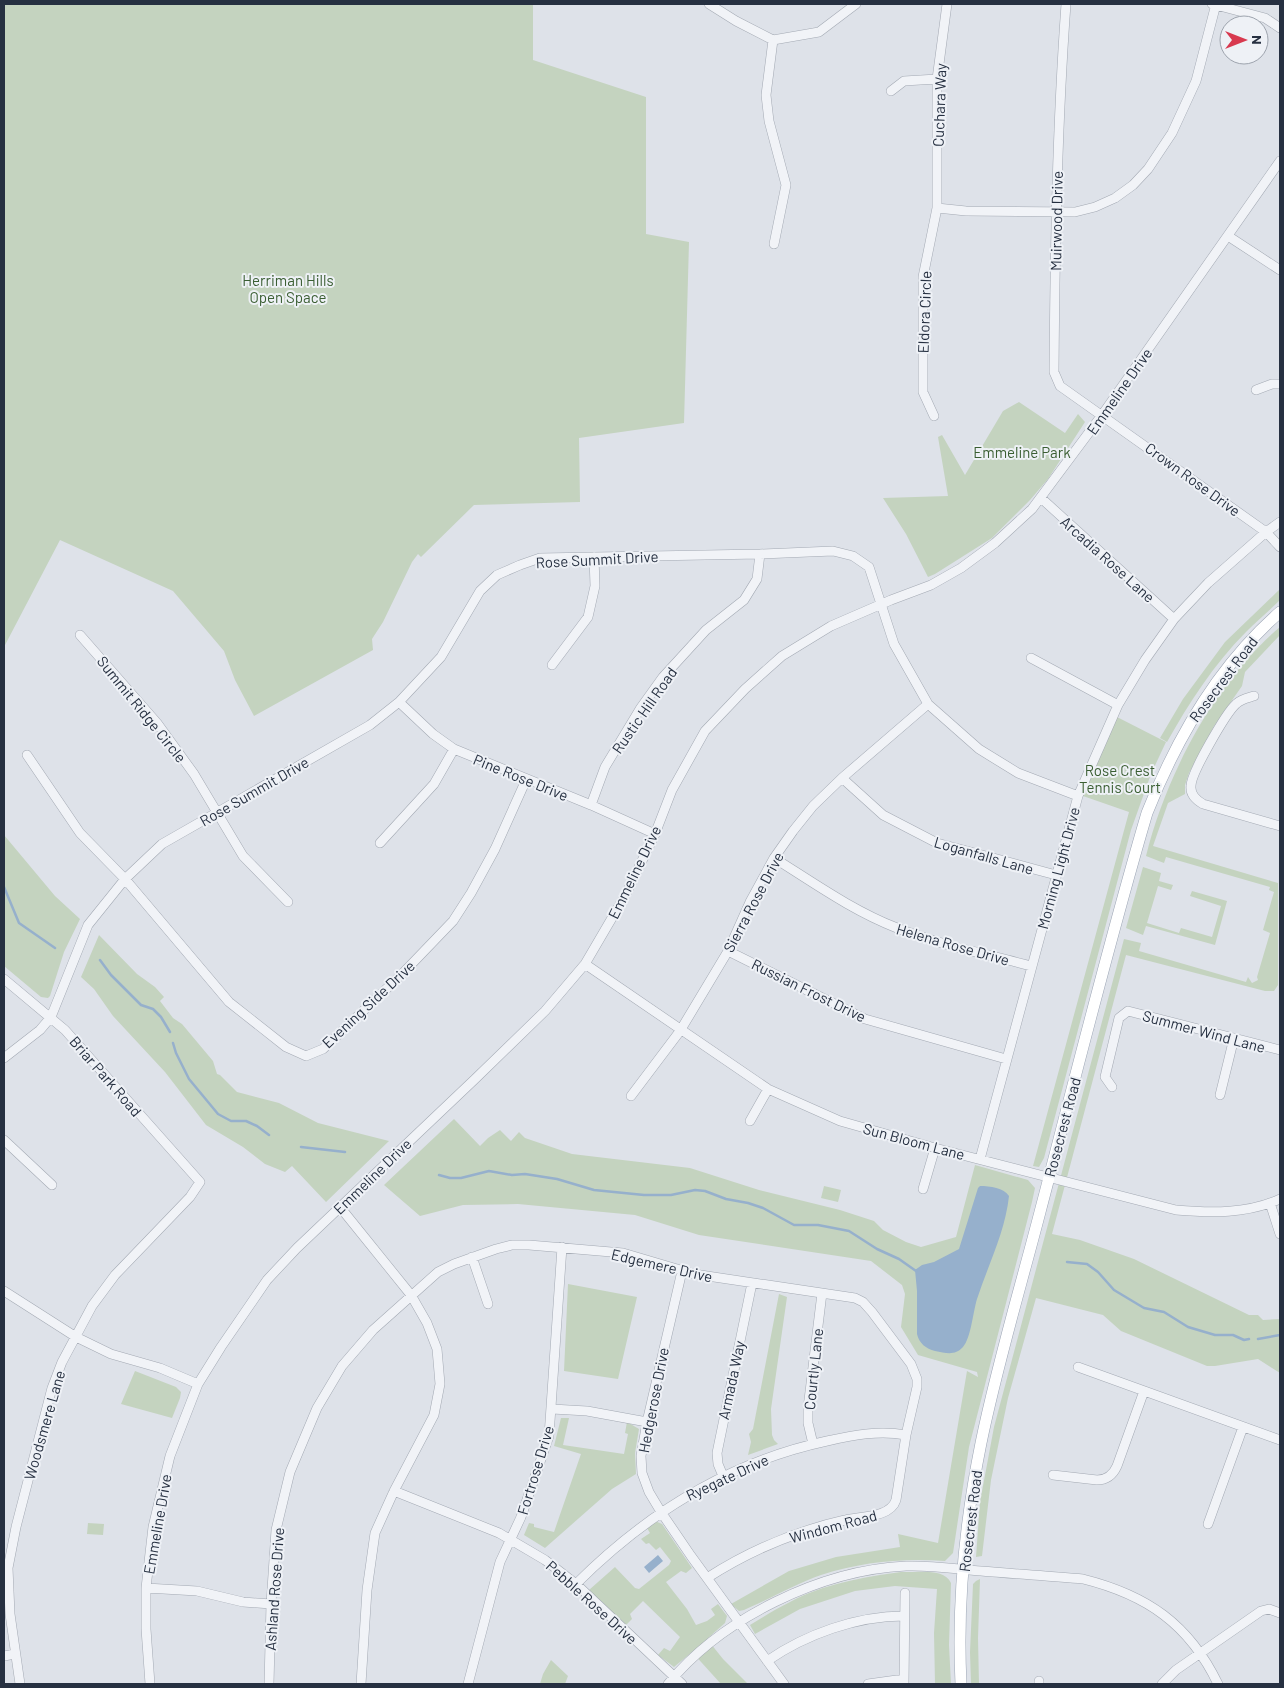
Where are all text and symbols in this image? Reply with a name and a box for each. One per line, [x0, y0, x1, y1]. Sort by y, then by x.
north arrow [1219, 15, 1269, 65]
text: N [1249, 35, 1266, 45]
street label: Cuchara Way [929, 63, 949, 147]
street label: Muirwood Drive [1046, 171, 1066, 271]
street label: Eldora Circle [914, 270, 934, 354]
park label: Herriman Hills Open Space [242, 271, 334, 306]
street label: Emmeline Drive [1083, 344, 1155, 438]
street label: Crown Rose Drive [1142, 438, 1244, 520]
park label: Emmeline Park [973, 443, 1071, 461]
street label: Arcadia Rose Lane [1057, 512, 1159, 606]
street label: Rose Summit Drive [535, 547, 659, 571]
street label: Rosecrest Road [1185, 633, 1261, 725]
street label: Summit Ridge Circle [94, 652, 190, 766]
street label: Rustic Hill Road [608, 663, 680, 757]
street label: Pine Rose Drive [471, 750, 571, 804]
street label: Rose Summit Drive [196, 752, 312, 830]
park label: Rose Crest Tennis Court [1079, 761, 1161, 796]
street label: Morning Light Drive [1033, 805, 1083, 931]
street label: Emmeline Drive [604, 822, 664, 922]
street label: Loganfalls Lane [932, 832, 1036, 878]
street label: Sierra Rose Drive [719, 849, 787, 955]
street label: Helena Rose Drive [894, 919, 1012, 969]
street label: Russian Frost Drive [749, 955, 869, 1025]
street label: Evening Side Drive [318, 956, 418, 1052]
street label: Summer Wind Lane [1141, 1006, 1267, 1056]
street label: Briar Park Road [66, 1032, 146, 1120]
street label: Rosecrest Road [1040, 1075, 1084, 1179]
street label: Sun Bloom Lane [861, 1119, 967, 1163]
street label: Emmeline Drive [329, 1134, 415, 1218]
street label: Edgemere Drive [610, 1245, 714, 1285]
street label: Courtly Lane [800, 1327, 826, 1411]
street label: Armada Way [714, 1339, 748, 1421]
street label: Hedgerose Drive [634, 1346, 672, 1454]
street label: Woodsmere Lane [20, 1368, 68, 1482]
street label: Fortrose Drive [513, 1423, 557, 1517]
street label: Ryegate Drive [683, 1450, 771, 1504]
street label: Rosecrest Road [955, 1469, 985, 1573]
street label: Emmeline Drive [139, 1472, 175, 1576]
street label: Windom Road [787, 1506, 879, 1546]
street label: Ashland Rose Drive [261, 1527, 287, 1651]
street label: Pebble Rose Drive [543, 1556, 641, 1648]

